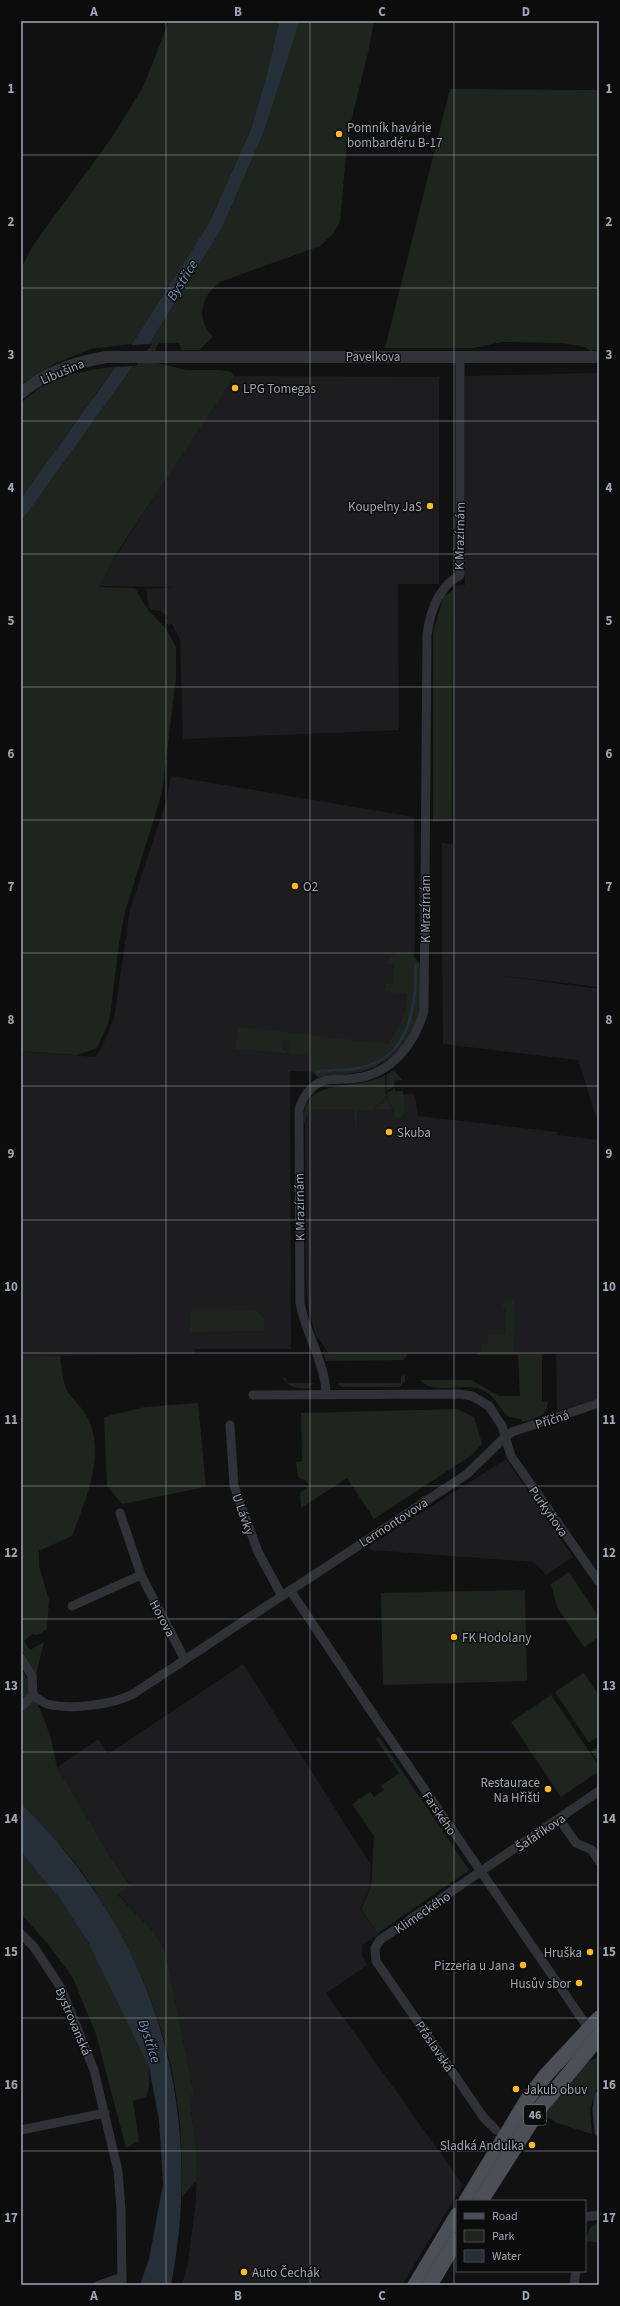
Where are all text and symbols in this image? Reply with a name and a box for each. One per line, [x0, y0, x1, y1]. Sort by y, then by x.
text: A [89, 3, 98, 21]
text: B [234, 3, 242, 21]
text: C [378, 3, 386, 21]
text: D [522, 3, 530, 21]
text: 1 [8, 80, 15, 98]
text: 1 [606, 80, 613, 98]
place label: Pomník havárie bombardéru B-17 [347, 119, 442, 152]
marker: Pomník havárie bombardéru B-17 [334, 129, 344, 139]
text: 2 [8, 213, 15, 231]
text: 2 [606, 213, 613, 231]
water label: Bystřice [162, 256, 203, 305]
text: 3 [8, 346, 15, 364]
text: 3 [606, 346, 613, 364]
street label: Pavelkova [346, 348, 400, 366]
street label: Libušina [38, 355, 87, 389]
place label: LPG Tomegas [243, 380, 316, 398]
marker: LPG Tomegas [230, 383, 240, 393]
text: 4 [8, 479, 15, 497]
text: 4 [606, 479, 613, 497]
place label: Koupelny JaS [348, 498, 422, 516]
marker: Koupelny JaS [425, 501, 435, 511]
street label: K Mrazírnám [450, 502, 470, 570]
text: 5 [8, 612, 15, 630]
text: 5 [606, 612, 613, 630]
text: 6 [8, 745, 15, 763]
text: 6 [606, 745, 613, 763]
street label: K Mrazírnám [417, 875, 435, 943]
text: 7 [8, 878, 15, 896]
place label: O2 [303, 878, 318, 896]
text: 7 [606, 878, 613, 896]
marker: O2 [290, 881, 300, 891]
text: 8 [8, 1011, 15, 1029]
text: 8 [606, 1011, 613, 1029]
place label: Skuba [397, 1124, 431, 1142]
marker: Skuba [384, 1127, 394, 1137]
text: 9 [8, 1145, 15, 1163]
text: 9 [606, 1145, 613, 1163]
street label: K Mrazírnám [290, 1173, 310, 1241]
text: 10 [4, 1278, 18, 1296]
text: 10 [602, 1278, 616, 1296]
street label: Příčná [533, 1406, 572, 1434]
text: 11 [4, 1411, 18, 1429]
text: 11 [602, 1411, 616, 1429]
street label: Purkyňova [524, 1483, 572, 1540]
street label: U Lávky [228, 1491, 258, 1537]
street label: Lermontovova [356, 1494, 431, 1552]
text: 12 [4, 1544, 18, 1562]
text: 12 [602, 1544, 616, 1562]
street label: Horova [145, 1597, 179, 1640]
place label: FK Hodolany [462, 1629, 531, 1647]
marker: FK Hodolany [449, 1632, 459, 1642]
text: 13 [4, 1677, 18, 1695]
text: 13 [602, 1677, 616, 1695]
place label: Restaurace Na Hřišti [481, 1774, 540, 1807]
marker: Restaurace Na Hřišti [543, 1784, 553, 1794]
street label: Farského [418, 1788, 460, 1839]
street label: Šafaříkova [512, 1809, 569, 1856]
text: 14 [4, 1810, 18, 1828]
text: 14 [602, 1810, 616, 1828]
street label: Klimeckého [391, 1887, 454, 1938]
text: 15 [4, 1943, 18, 1961]
text: 15 [602, 1943, 616, 1961]
place label: Hruška [544, 1944, 582, 1962]
marker: Hruška [585, 1947, 595, 1957]
place label: Pizzeria u Jana [434, 1957, 515, 1975]
marker: Pizzeria u Jana [518, 1960, 528, 1970]
place label: Husův sbor [510, 1975, 571, 1993]
marker: Husův sbor [574, 1978, 584, 1988]
street label: Bystrovanská [51, 1985, 95, 2058]
water label: Bystřice [133, 2017, 166, 2066]
street label: Přáslavská [411, 2018, 458, 2076]
text: 16 [4, 2076, 18, 2094]
text: 16 [602, 2076, 616, 2094]
place label: Jakub obuv [524, 2081, 587, 2099]
marker: Jakub obuv [511, 2084, 521, 2094]
road number: 46 [524, 2105, 546, 2125]
place label: Sladká Andulka [440, 2137, 524, 2155]
marker: Sladká Andulka [527, 2140, 537, 2150]
legend [456, 2200, 586, 2272]
text: Road [492, 2208, 518, 2225]
text: 17 [4, 2209, 18, 2227]
text: 17 [602, 2209, 616, 2227]
text: Park [492, 2228, 514, 2245]
text: Water [492, 2248, 522, 2265]
place label: Auto Čechák [252, 2264, 320, 2282]
marker: Auto Čechák [239, 2267, 249, 2277]
text: A [89, 2287, 98, 2305]
text: B [234, 2287, 242, 2305]
text: C [378, 2287, 386, 2305]
text: D [522, 2287, 530, 2305]

